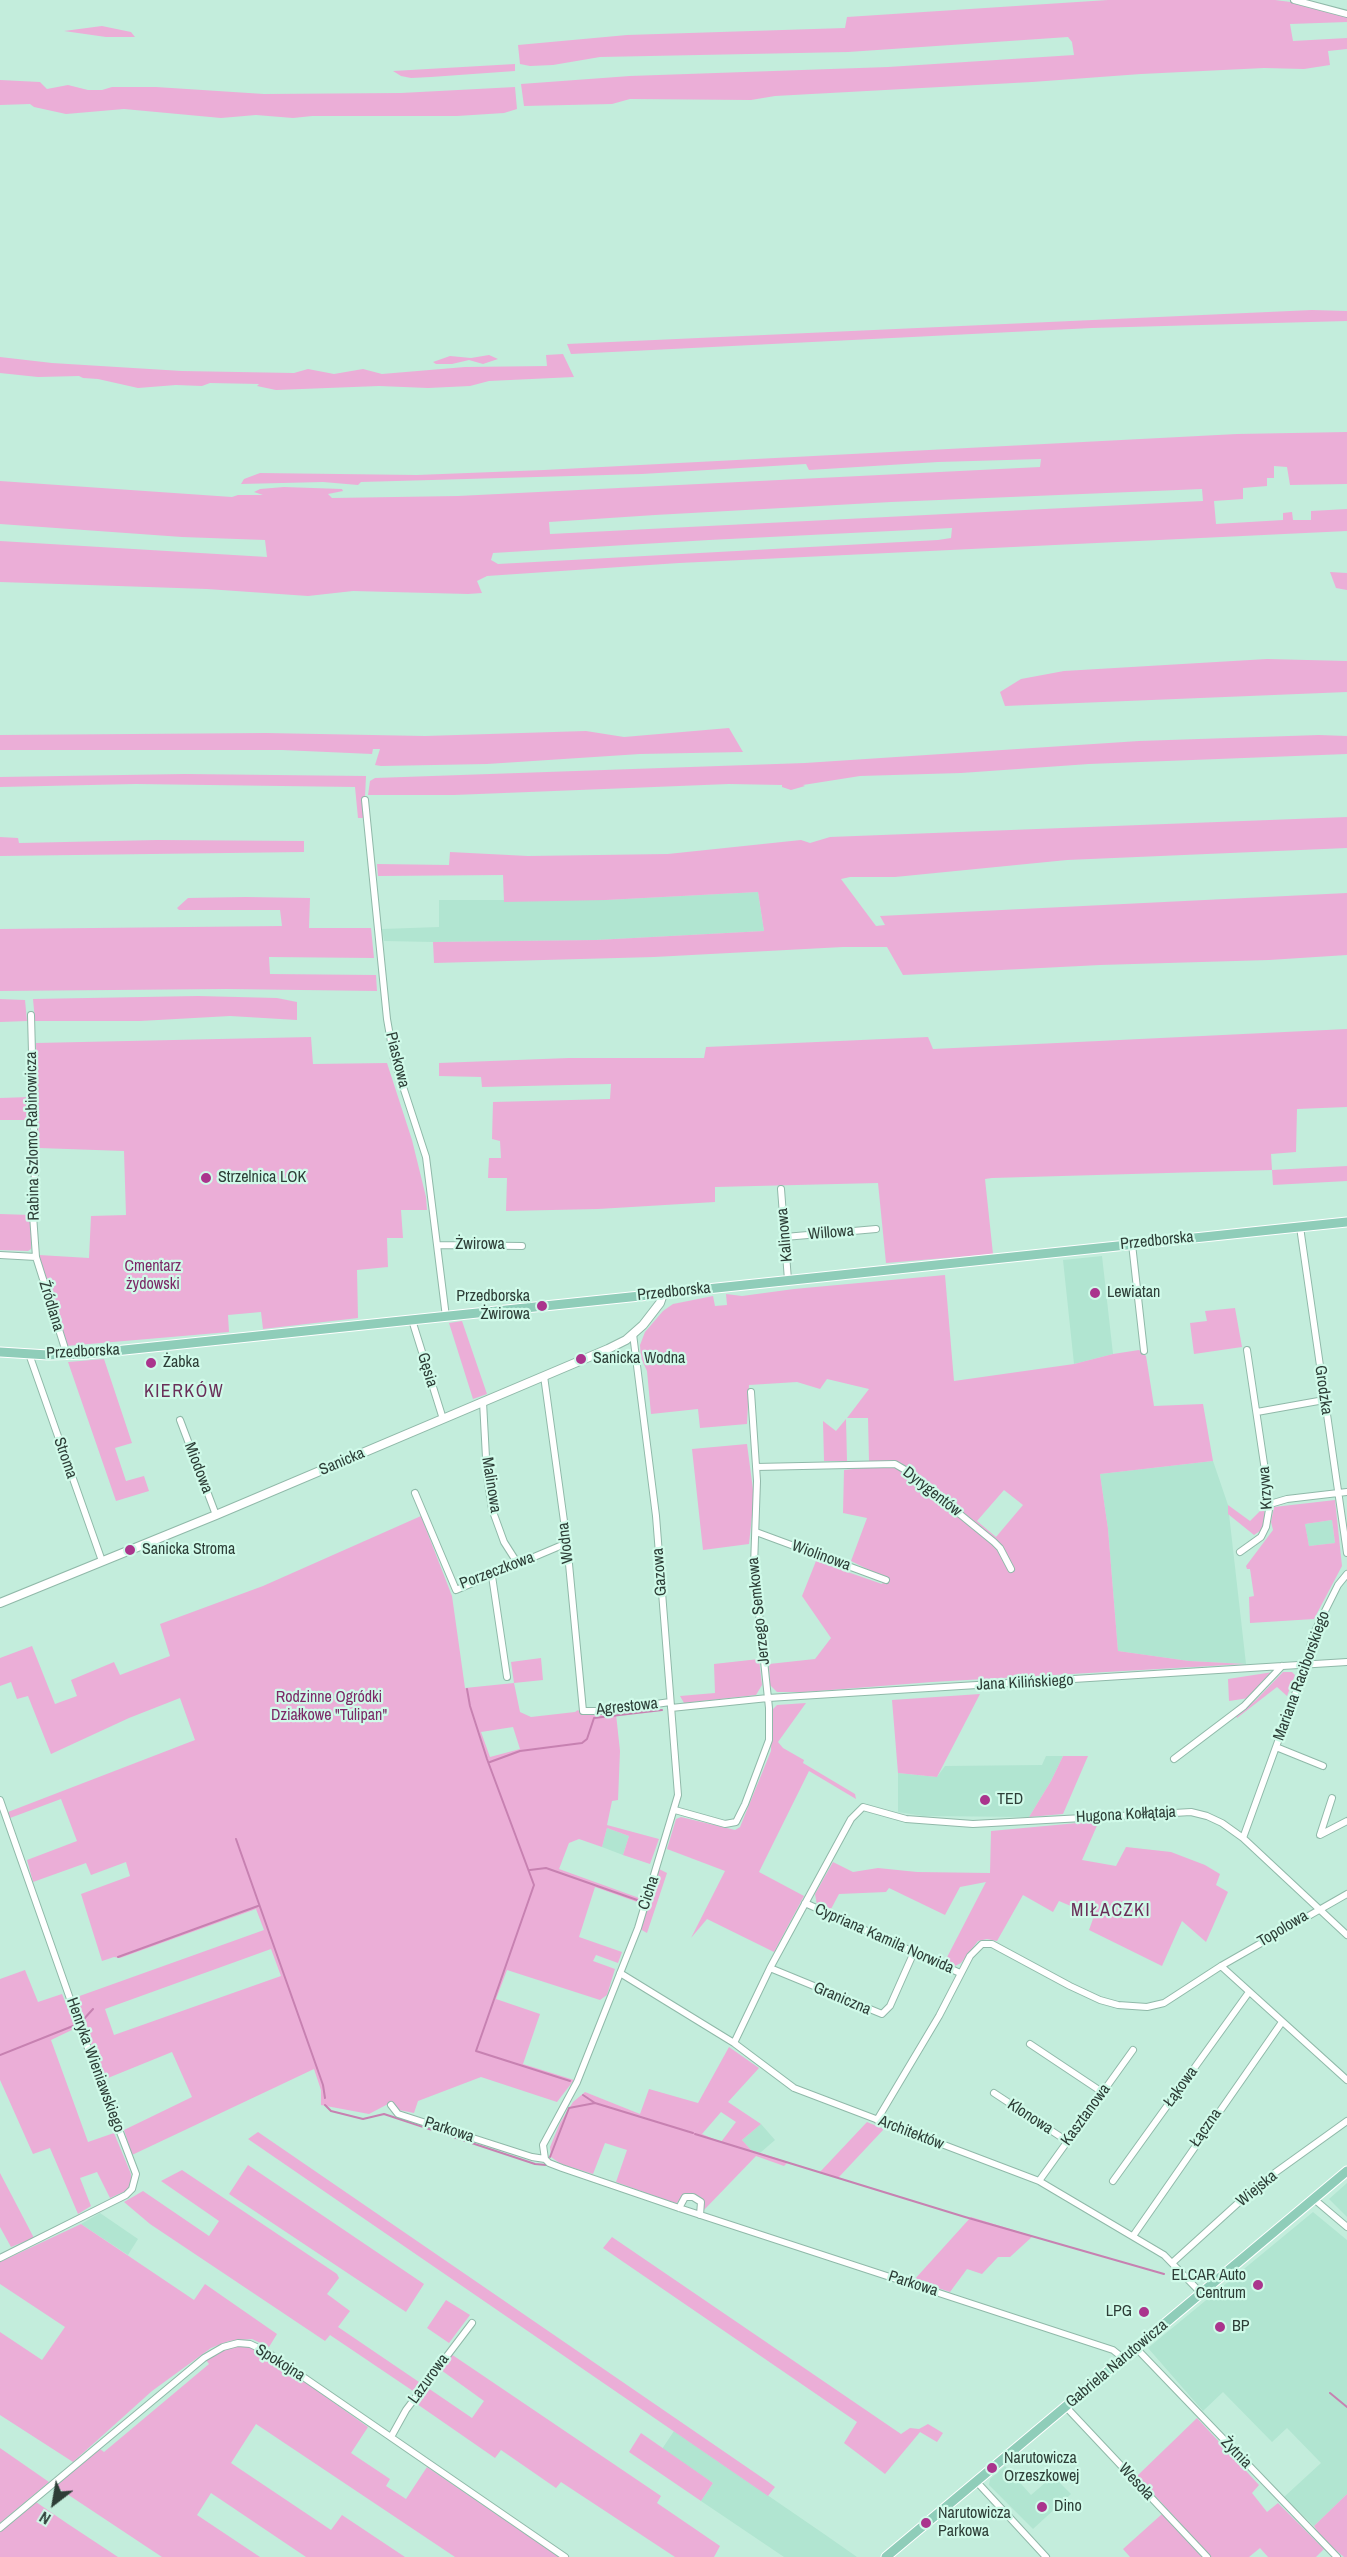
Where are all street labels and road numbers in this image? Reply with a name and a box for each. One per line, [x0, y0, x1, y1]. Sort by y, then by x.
street label: Piaskowa [381, 1030, 413, 1090]
street label: Rabina Szlomo Rabinowicza [22, 1051, 44, 1221]
street label: Kalinowa [773, 1207, 797, 1263]
street label: Willowa [807, 1221, 855, 1245]
street label: Przedborska [1119, 1228, 1195, 1254]
street label: Żwirowa [455, 1235, 505, 1255]
street label: Źródlana [34, 1278, 68, 1334]
street label: Przedborska [636, 1279, 712, 1305]
street label: Przedborska [46, 1340, 120, 1364]
street label: Gęsia [413, 1350, 441, 1390]
street label: Grodzka [1310, 1364, 1336, 1416]
street label: Stroma [49, 1435, 81, 1481]
street label: Miodowa [179, 1440, 217, 1496]
street label: Sanicka [316, 1444, 368, 1480]
street label: Malinowa [477, 1456, 505, 1514]
street label: Dyrygentów [899, 1463, 965, 1521]
street label: Krzywa [1255, 1466, 1277, 1510]
street label: Wodna [554, 1521, 578, 1565]
street label: Wiolinowa [789, 1537, 853, 1575]
street label: Gazowa [649, 1547, 671, 1597]
street label: Porzeczkowa [457, 1548, 537, 1594]
street label: Jerzego Semkowa [744, 1556, 774, 1666]
street label: Mariana Raciborskiego [1270, 1609, 1334, 1743]
street label: Jana Kilińskiego [976, 1671, 1074, 1695]
street label: Agrestowa [595, 1694, 659, 1720]
street label: Hugona Kołłątaja [1076, 1803, 1176, 1827]
street label: Cicha [635, 1874, 663, 1912]
street label: Cypriana Kamila Norwida [811, 1900, 957, 1978]
street label: Topolowa [1254, 1906, 1312, 1952]
street label: Graniczna [810, 1978, 874, 2020]
street label: Henryka Wieniawskiego [62, 1995, 128, 2135]
street label: Łąkowa [1160, 2063, 1202, 2111]
street label: Kasztanowa [1057, 2080, 1115, 2150]
street label: Klonowa [1004, 2095, 1056, 2139]
street label: Łączna [1186, 2105, 1226, 2151]
street label: Architektów [876, 2112, 946, 2154]
street label: Parkowa [422, 2113, 476, 2147]
street label: Wiejska [1233, 2167, 1281, 2211]
street label: Parkowa [886, 2267, 940, 2301]
street label: Gabriela Narutowicza [1062, 2316, 1172, 2412]
street label: Spokojna [252, 2340, 308, 2386]
street label: Lazurowa [405, 2350, 453, 2408]
street label: Żytnia [1216, 2433, 1256, 2473]
street label: Wesoła [1114, 2460, 1158, 2504]

